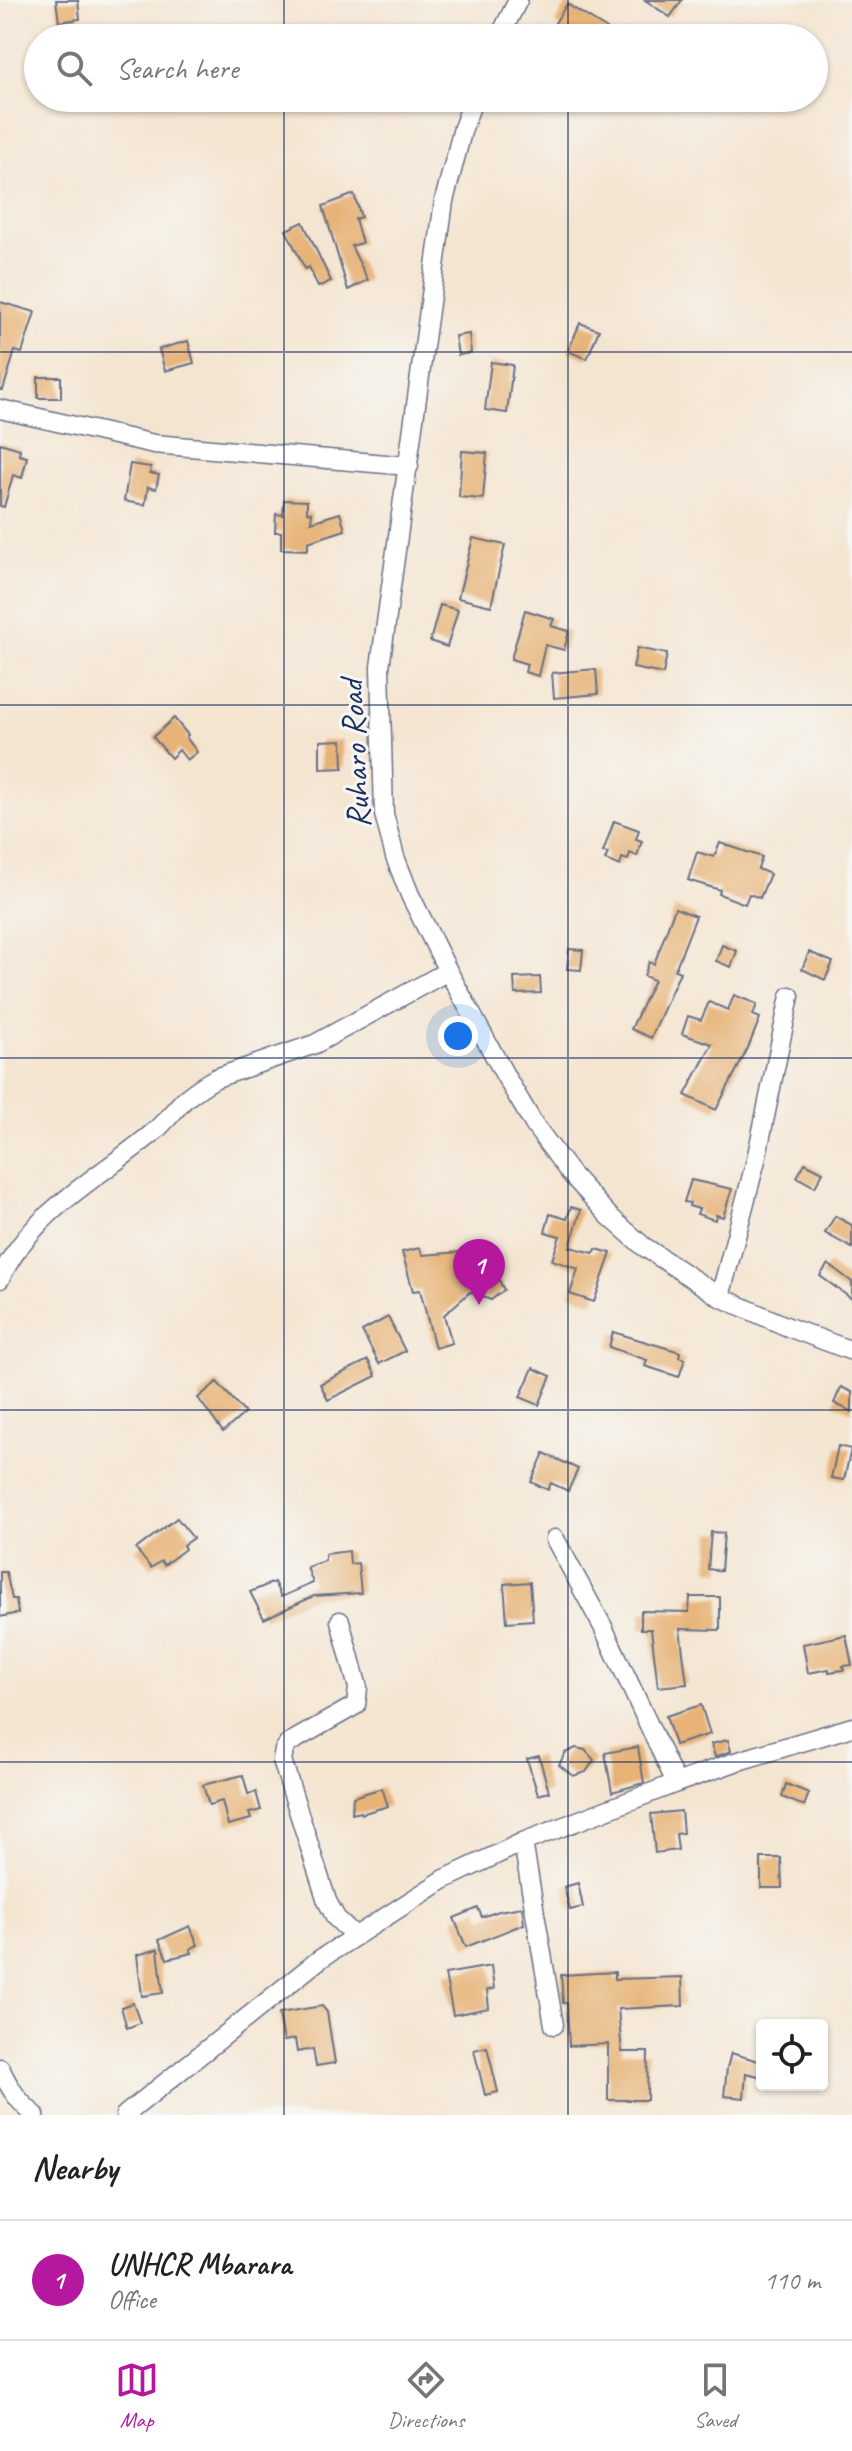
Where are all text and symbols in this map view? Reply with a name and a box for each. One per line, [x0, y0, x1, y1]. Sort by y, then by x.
search box [24, 24, 828, 112]
icon: search [52, 46, 96, 90]
text: Search here [116, 49, 238, 87]
street label: Ruharo Road [329, 674, 380, 829]
your location [438, 1016, 478, 1056]
pin: 1 [453, 1239, 505, 1305]
map controls [756, 2019, 828, 2091]
button: locate [756, 2019, 828, 2091]
text: Nearby [32, 2146, 118, 2189]
text: UNHCR Mbarara [108, 2245, 291, 2283]
text: 1 [52, 2264, 64, 2297]
text: 110 m [764, 2264, 820, 2297]
text: Office [108, 2283, 156, 2316]
tab: Map [115, 2358, 159, 2434]
tab: Directions [388, 2358, 464, 2434]
tab: Saved [693, 2358, 737, 2434]

